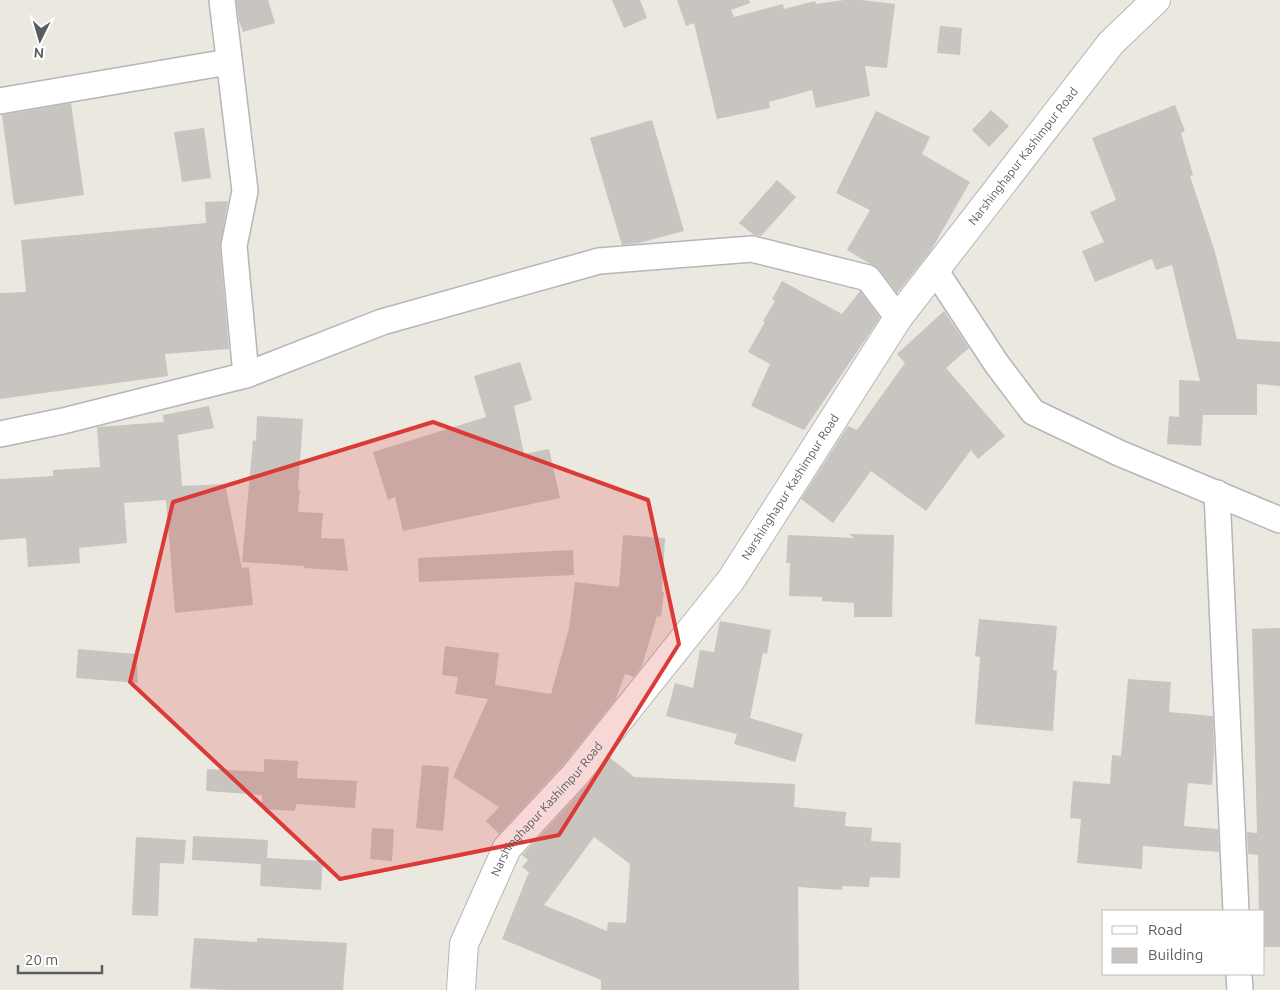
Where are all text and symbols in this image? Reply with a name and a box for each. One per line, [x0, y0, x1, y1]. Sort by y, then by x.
north arrow [15, 15, 65, 65]
text: N [33, 45, 45, 61]
street label: Narshinghapur Kashimpur Road [966, 85, 1080, 227]
street label: Narshinghapur Kashimpur Road [739, 412, 841, 562]
street label: Narshinghapur Kashimpur Road [488, 739, 605, 878]
legend [1102, 910, 1265, 975]
text: Road [1148, 921, 1183, 938]
scale bar [18, 942, 101, 974]
text: Building [1148, 946, 1203, 963]
text: 20 m [25, 951, 58, 968]

